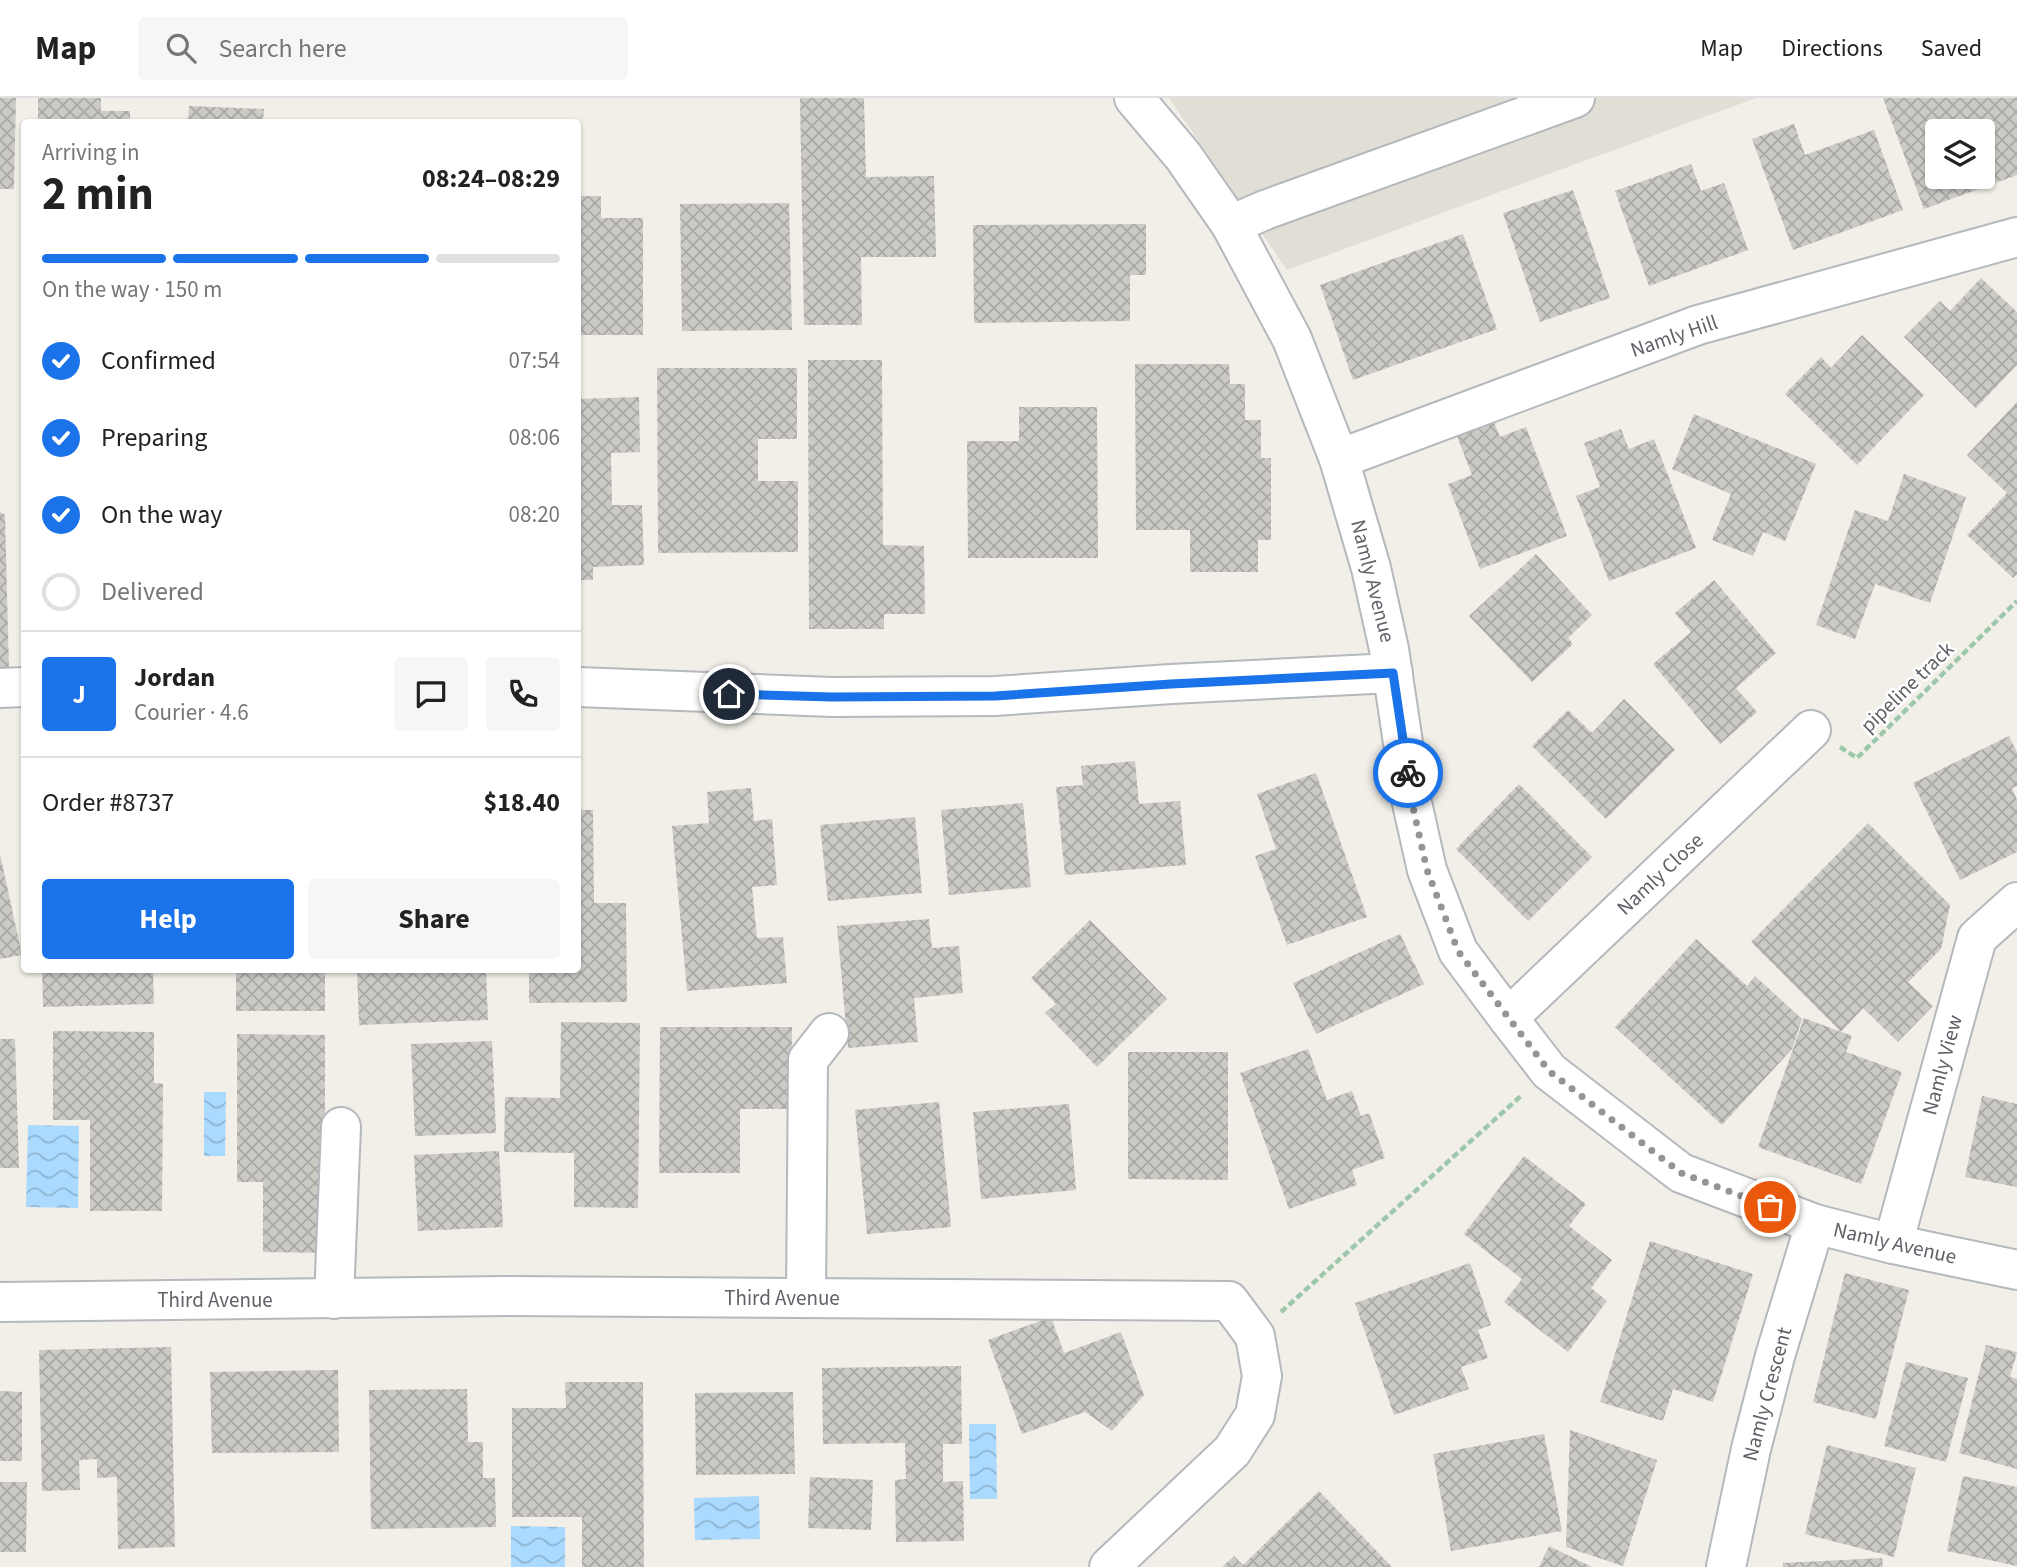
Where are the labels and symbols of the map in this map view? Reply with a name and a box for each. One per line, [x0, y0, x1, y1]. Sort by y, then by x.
street label: Namly Hill [1626, 307, 1722, 365]
street label: Namly Avenue [1343, 516, 1403, 646]
street label: pipeline track [1853, 634, 1961, 739]
pin [699, 664, 759, 724]
courier [1373, 738, 1443, 808]
street label: Namly Close [1610, 826, 1710, 922]
street label: Namly View [1914, 1012, 1970, 1118]
pin [1740, 1177, 1800, 1237]
street label: Namly Avenue [1830, 1214, 1960, 1272]
street label: Third Avenue [724, 1283, 840, 1313]
street label: Third Avenue [157, 1285, 273, 1315]
street label: Namly Crescent [1735, 1324, 1799, 1464]

